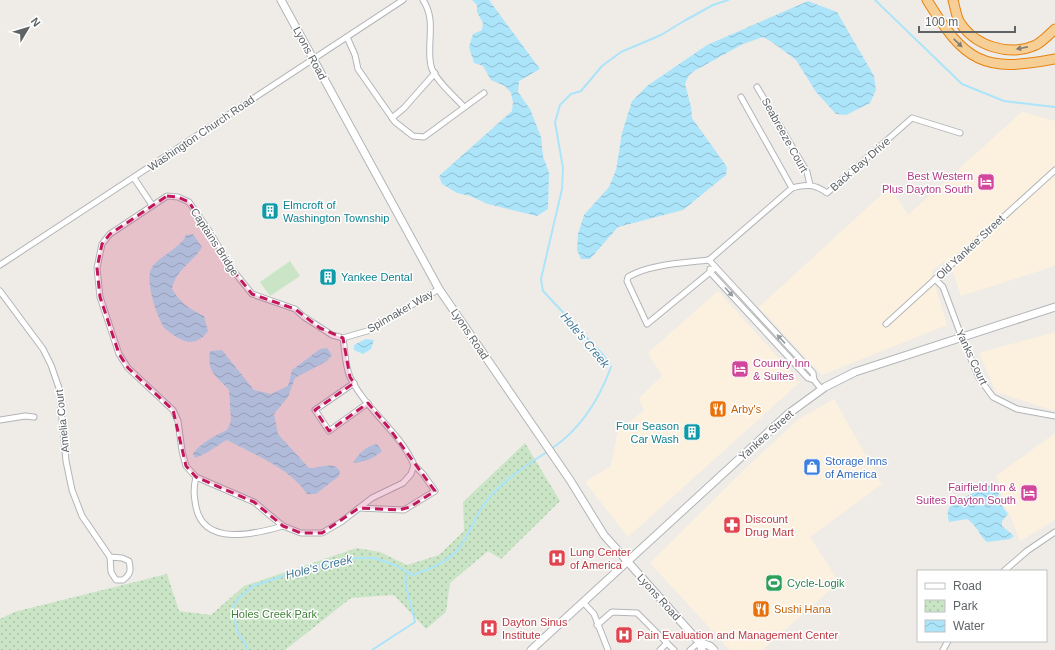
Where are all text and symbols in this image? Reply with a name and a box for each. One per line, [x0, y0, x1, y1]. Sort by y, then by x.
north arrow [8, 8, 48, 48]
scale bar [919, 8, 1015, 34]
text: N [29, 15, 43, 29]
text: 100 m [925, 15, 958, 29]
street label: Lyons Road [291, 24, 329, 82]
one-way arrow [953, 38, 963, 48]
one-way arrow [1016, 46, 1028, 52]
street label: Washington Church Road [146, 93, 256, 173]
street label: Seabreeze Court [760, 96, 810, 174]
street label: Back Bay Drive [828, 135, 892, 193]
place label: Best Western Plus Dayton South [882, 170, 973, 195]
hotel icon: Best Western Plus Dayton South [976, 172, 996, 192]
place label: Elmcroft of Washington Township [283, 199, 389, 224]
building icon: Elmcroft of Washington Township [260, 201, 280, 221]
street label: Captains Bridge [189, 206, 241, 278]
street label: Old Yankee Street [933, 212, 1007, 282]
building icon: Yankee Dental [318, 267, 338, 287]
place label: Yankee Dental [341, 271, 412, 283]
street label: Spinnaker Way [365, 287, 436, 335]
one-way arrow [724, 287, 733, 297]
street label: Lyons Road [449, 306, 491, 362]
water label: Hole's Creek [558, 309, 613, 371]
street label: Yanks Court [954, 327, 990, 387]
one-way arrow [776, 334, 786, 344]
place label: Country Inn & Suites [753, 357, 810, 382]
hotel icon: Country Inn & Suites [730, 359, 750, 379]
street label: Amelia Court [53, 389, 71, 453]
restaurant icon: Arby's [708, 399, 728, 419]
place label: Arby's [731, 403, 762, 415]
street label: Yankee Street [736, 407, 796, 463]
place label: Four Season Car Wash [616, 420, 679, 445]
building icon: Four Season Car Wash [682, 422, 702, 442]
place label: Storage Inns of America [825, 455, 888, 480]
shop icon: Storage Inns of America [802, 457, 822, 477]
place label: Fairfield Inn & Suites Dayton South [916, 481, 1017, 506]
hotel icon: Fairfield Inn & Suites Dayton South [1019, 483, 1039, 503]
place label: Discount Drug Mart [745, 513, 794, 538]
pharmacy icon: Discount Drug Mart [722, 515, 742, 535]
place label: Lung Center of America [570, 546, 631, 571]
hospital icon: Lung Center of America [547, 548, 567, 568]
water label: Hole's Creek [284, 552, 355, 582]
legend [917, 570, 1047, 642]
street label: Lyons Road [635, 571, 683, 623]
sports icon: Cycle-Logik [764, 573, 784, 593]
place label: Cycle-Logik [787, 577, 845, 589]
text: Road [953, 579, 982, 593]
restaurant icon: Sushi Hana [751, 599, 771, 619]
text: Park [953, 599, 979, 613]
place label: Sushi Hana [774, 603, 832, 615]
park label: Holes Creek Park [231, 608, 318, 620]
place label: Dayton Sinus Institute [502, 616, 568, 641]
hospital icon: Dayton Sinus Institute [479, 618, 499, 638]
text: Water [953, 619, 985, 633]
hospital icon: Pain Evaluation and Management Center [614, 625, 634, 645]
place label: Pain Evaluation and Management Center [637, 629, 839, 641]

